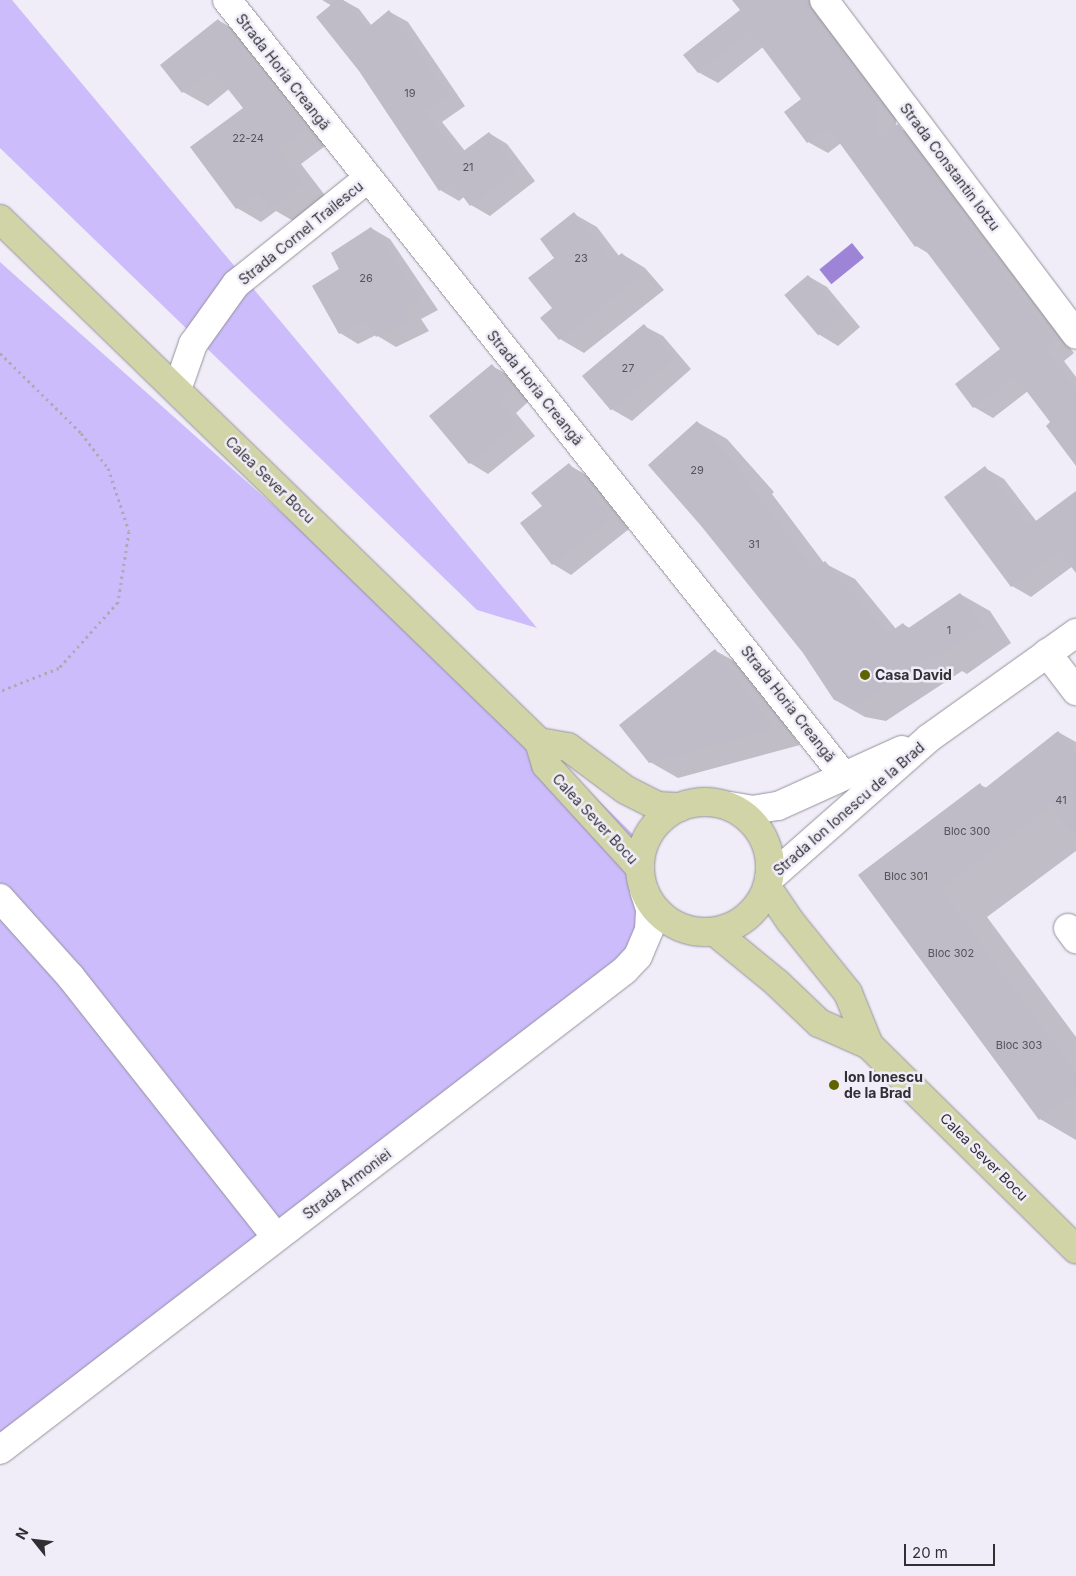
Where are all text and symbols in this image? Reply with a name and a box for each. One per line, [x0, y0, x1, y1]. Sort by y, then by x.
street label: Strada Horia Creangă [232, 11, 334, 133]
house number: 19 [404, 86, 416, 100]
street label: Strada Constantin Iotzu [897, 100, 1003, 234]
house number: 22-24 [232, 131, 264, 145]
house number: 21 [462, 160, 474, 174]
street label: Strada Cornel Trailescu [236, 178, 366, 288]
house number: 23 [574, 251, 588, 265]
house number: 26 [359, 271, 373, 285]
street label: Strada Horia Creangă [484, 327, 586, 449]
house number: 27 [622, 361, 634, 375]
street label: Calea Sever Bocu [222, 433, 318, 527]
house number: 29 [690, 463, 704, 477]
house number: 31 [748, 537, 760, 551]
house number: 1 [947, 623, 951, 637]
street label: Strada Horia Creangă [737, 643, 839, 765]
place label: Casa David [875, 667, 952, 683]
marker: Casa David [859, 669, 871, 681]
street label: Strada Ion Ionescu de la Brad [770, 739, 928, 879]
street label: Calea Sever Bocu [549, 770, 641, 868]
house number: 41 [1055, 793, 1067, 807]
house number: Bloc 300 [944, 824, 990, 838]
house number: Bloc 301 [884, 869, 928, 883]
house number: Bloc 302 [928, 946, 974, 960]
house number: Bloc 303 [996, 1038, 1042, 1052]
place label: Ion Ionescu de la Brad [844, 1069, 923, 1102]
marker: Ion Ionescu de la Brad [828, 1079, 840, 1091]
street label: Calea Sever Bocu [937, 1110, 1031, 1204]
street label: Strada Armoniei [300, 1145, 394, 1223]
north arrow [10, 1516, 60, 1566]
text: N [11, 1525, 31, 1542]
scale bar [906, 1534, 997, 1566]
text: 20 m [912, 1543, 948, 1562]

